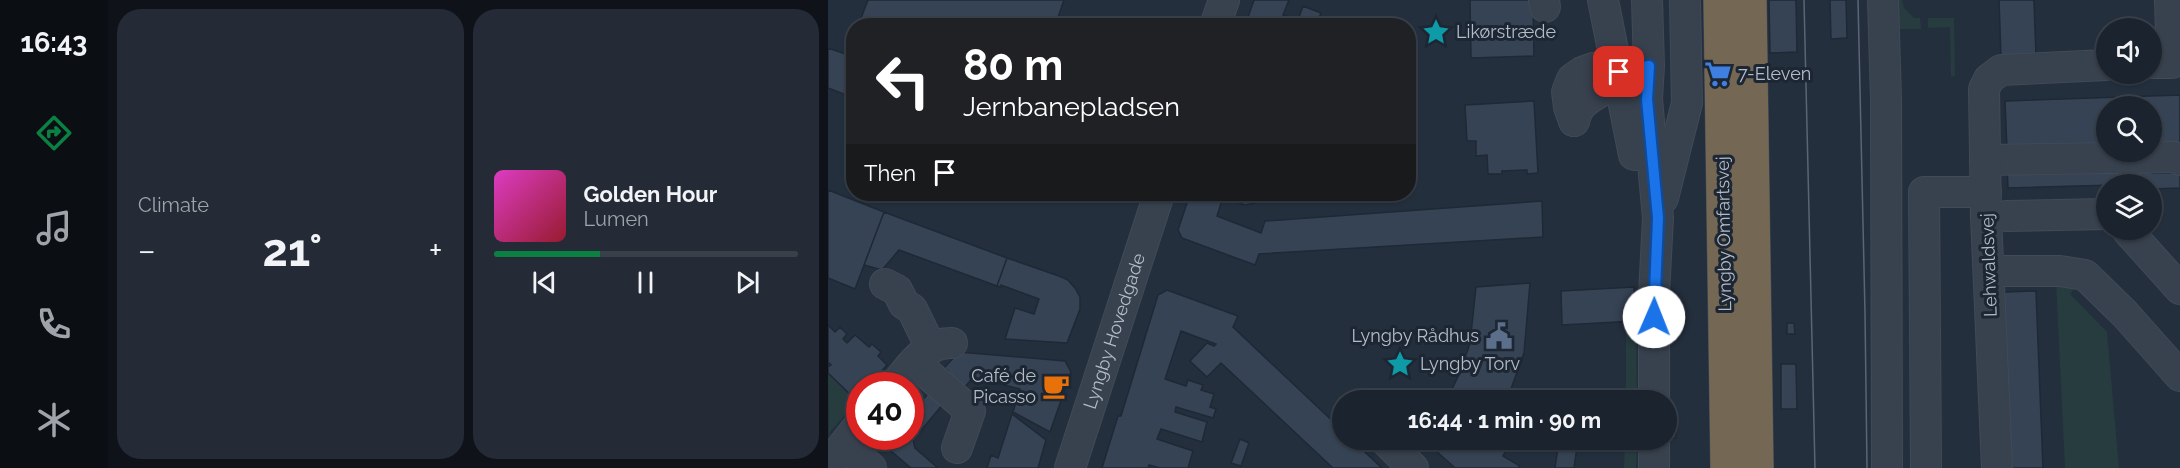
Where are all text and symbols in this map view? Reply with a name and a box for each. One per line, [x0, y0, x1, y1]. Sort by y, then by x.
place icon: Likørstræde [1421, 17, 1451, 47]
map controls [2096, 18, 2162, 240]
button: sound [2096, 18, 2162, 84]
place label: Likørstræde [1456, 21, 1556, 42]
text: 16:43 [21, 27, 87, 58]
text: 80 m [963, 41, 1063, 90]
icon: left [864, 42, 942, 120]
pin [1593, 46, 1644, 97]
icon: arrive [1602, 55, 1635, 88]
supermarket icon: 7-Eleven [1703, 59, 1733, 89]
place label: 7-Eleven [1738, 63, 1811, 84]
text: Jernbanepladsen [963, 91, 1180, 122]
button: search [2096, 96, 2162, 162]
icon: directions [33, 112, 75, 154]
icon: arrive [928, 156, 961, 189]
street label: Lyngby Omfartsvej [1712, 156, 1735, 312]
text: Then [864, 160, 916, 186]
button: layers [2096, 174, 2162, 240]
text: Golden Hour [584, 181, 717, 207]
text: Climate [138, 193, 209, 217]
icon: music [33, 207, 75, 249]
text: Lumen [584, 207, 649, 231]
street label: Lehwaldsvej [1976, 213, 2001, 317]
text: 21° [263, 224, 322, 277]
text: − [138, 231, 156, 270]
text: + [429, 231, 443, 270]
street label: Lyngby Hovedgade [1079, 250, 1149, 411]
icon: previous [528, 266, 561, 299]
icon: pause [629, 266, 662, 299]
icon: next [731, 266, 764, 299]
position arrow [1622, 285, 1686, 349]
icon: phone [33, 303, 75, 345]
public building icon: Lyngby Rådhus [1484, 321, 1514, 351]
place label: Lyngby Rådhus [1351, 325, 1479, 346]
place icon: Lyngby Torv [1385, 349, 1415, 379]
place label: Lyngby Torv [1420, 353, 1521, 374]
place label: Café de Picasso [971, 365, 1036, 407]
cafe icon: Café de Picasso [1041, 371, 1071, 401]
speed limit sign: 40 [846, 372, 924, 450]
icon: climate [33, 399, 75, 441]
text: 16:44 · 1 min · 90 m [1408, 407, 1601, 433]

